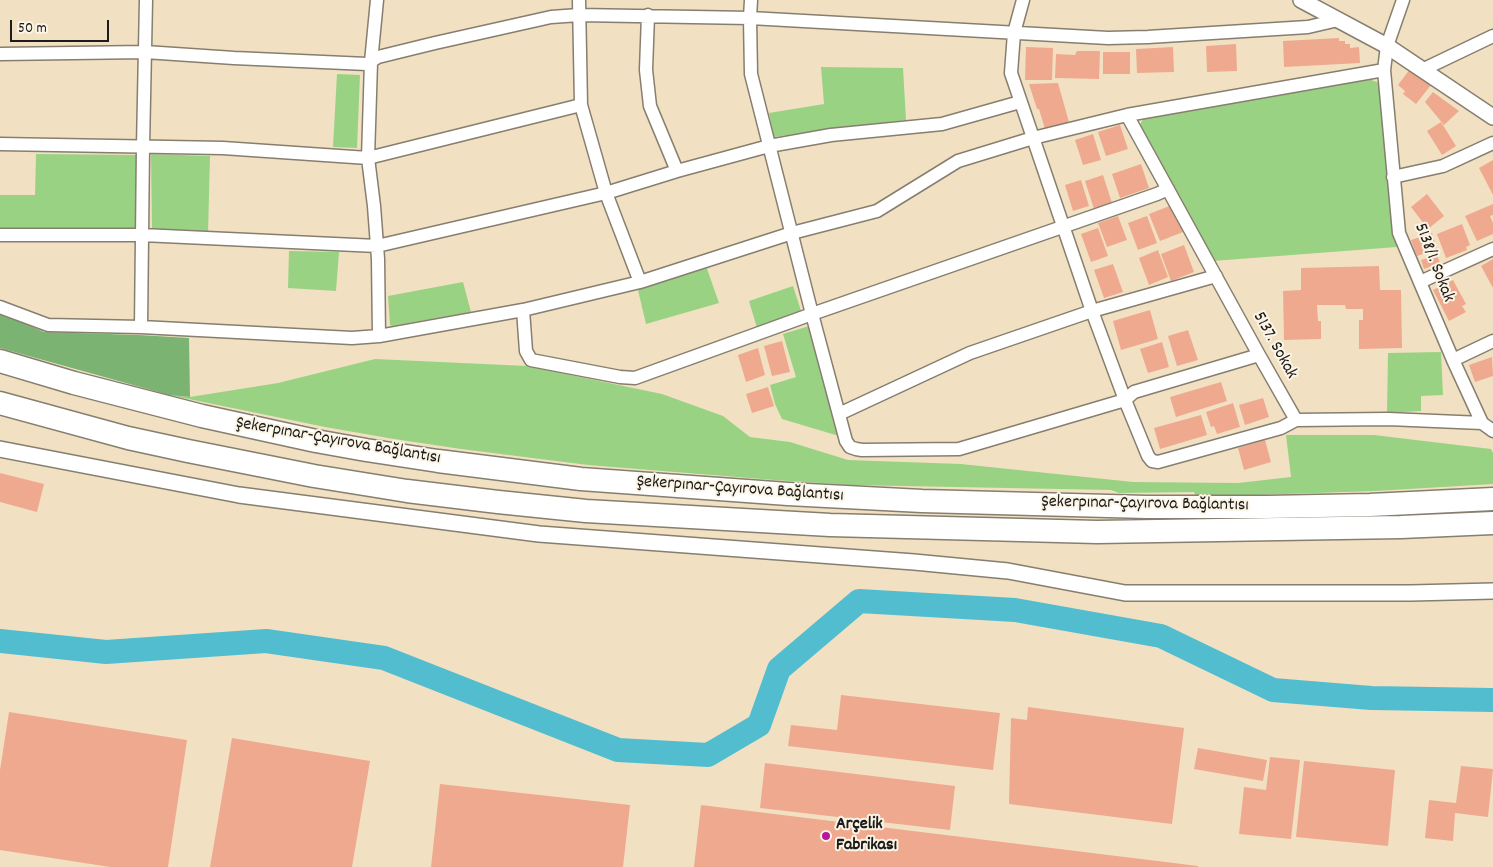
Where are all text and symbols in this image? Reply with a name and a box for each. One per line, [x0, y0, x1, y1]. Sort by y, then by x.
scale bar [12, 10, 111, 42]
text: 50 m [18, 18, 47, 40]
street label: 5138/1. Sokak [1408, 220, 1458, 306]
street label: 5137. Sokak [1247, 309, 1301, 383]
street label: Şekerpınar-Çayırova Bağlantısı [234, 413, 442, 471]
street label: Şekerpınar-Çayırova Bağlantısı [636, 472, 844, 508]
street label: Şekerpınar-Çayırova Bağlantısı [1041, 492, 1249, 518]
place label: Arçelik Fabrikası [836, 815, 897, 858]
marker: Arçelik Fabrikası [820, 830, 832, 842]

